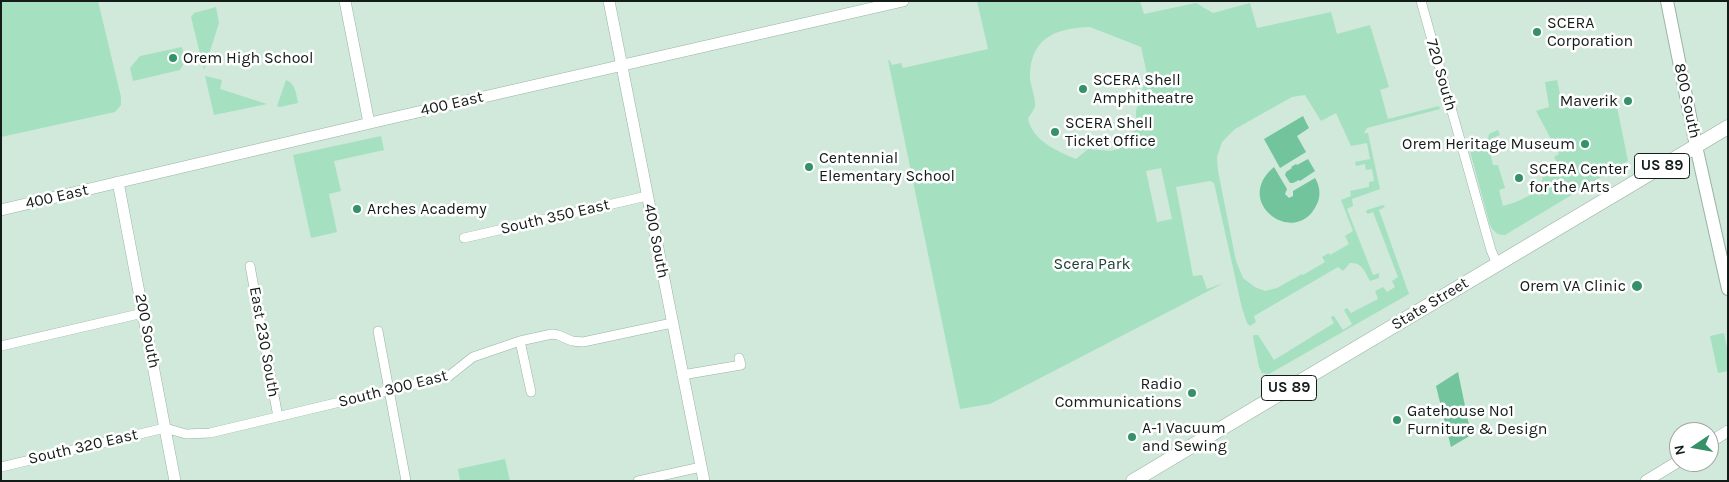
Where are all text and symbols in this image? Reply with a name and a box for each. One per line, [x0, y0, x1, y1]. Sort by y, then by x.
place label: SCERA Corporation [1547, 13, 1633, 51]
marker: SCERA Corporation [1531, 26, 1543, 38]
street label: 720 South [1422, 37, 1460, 113]
place label: Orem High School [183, 48, 314, 68]
marker: Orem High School [167, 52, 179, 64]
street label: 800 South [1670, 62, 1704, 140]
place label: SCERA Shell Amphitheatre [1093, 70, 1194, 108]
marker: SCERA Shell Amphitheatre [1077, 83, 1089, 95]
street label: 400 East [419, 87, 485, 121]
place label: Maverik [1560, 91, 1618, 111]
marker: Maverik [1622, 95, 1634, 107]
place label: SCERA Shell Ticket Office [1065, 113, 1156, 151]
marker: SCERA Shell Ticket Office [1049, 126, 1061, 138]
place label: Orem Heritage Museum [1402, 134, 1575, 154]
marker: Orem Heritage Museum [1579, 138, 1591, 150]
place label: Centennial Elementary School [819, 148, 955, 186]
road number: US 89 [1634, 154, 1690, 178]
place label: SCERA Center for the Arts [1529, 159, 1628, 197]
marker: Centennial Elementary School [803, 161, 815, 173]
marker: SCERA Center for the Arts [1513, 172, 1525, 184]
street label: 400 East [24, 180, 90, 214]
street label: South 350 East [498, 195, 612, 239]
place label: Arches Academy [367, 199, 487, 219]
street label: 400 South [639, 202, 673, 280]
marker: Arches Academy [351, 203, 363, 215]
park label: Scera Park [1054, 254, 1130, 274]
street label: State Street [1388, 274, 1472, 334]
place label: Orem VA Clinic [1520, 276, 1626, 296]
marker: Orem VA Clinic [1630, 279, 1644, 293]
street label: East 230 South [245, 285, 283, 399]
street label: 200 South [130, 292, 164, 370]
street label: South 300 East [336, 366, 450, 412]
place label: Radio Communications [1055, 374, 1182, 412]
road number: US 89 [1262, 376, 1316, 400]
marker: Radio Communications [1186, 387, 1198, 399]
place label: Gatehouse No1 Furniture & Design [1407, 401, 1547, 439]
marker: Gatehouse No1 Furniture & Design [1391, 414, 1403, 426]
place label: A-1 Vacuum and Sewing [1142, 418, 1227, 456]
north arrow [1669, 422, 1719, 472]
street label: South 320 East [26, 425, 140, 469]
marker: A-1 Vacuum and Sewing [1126, 431, 1138, 443]
text: N [1670, 443, 1689, 457]

